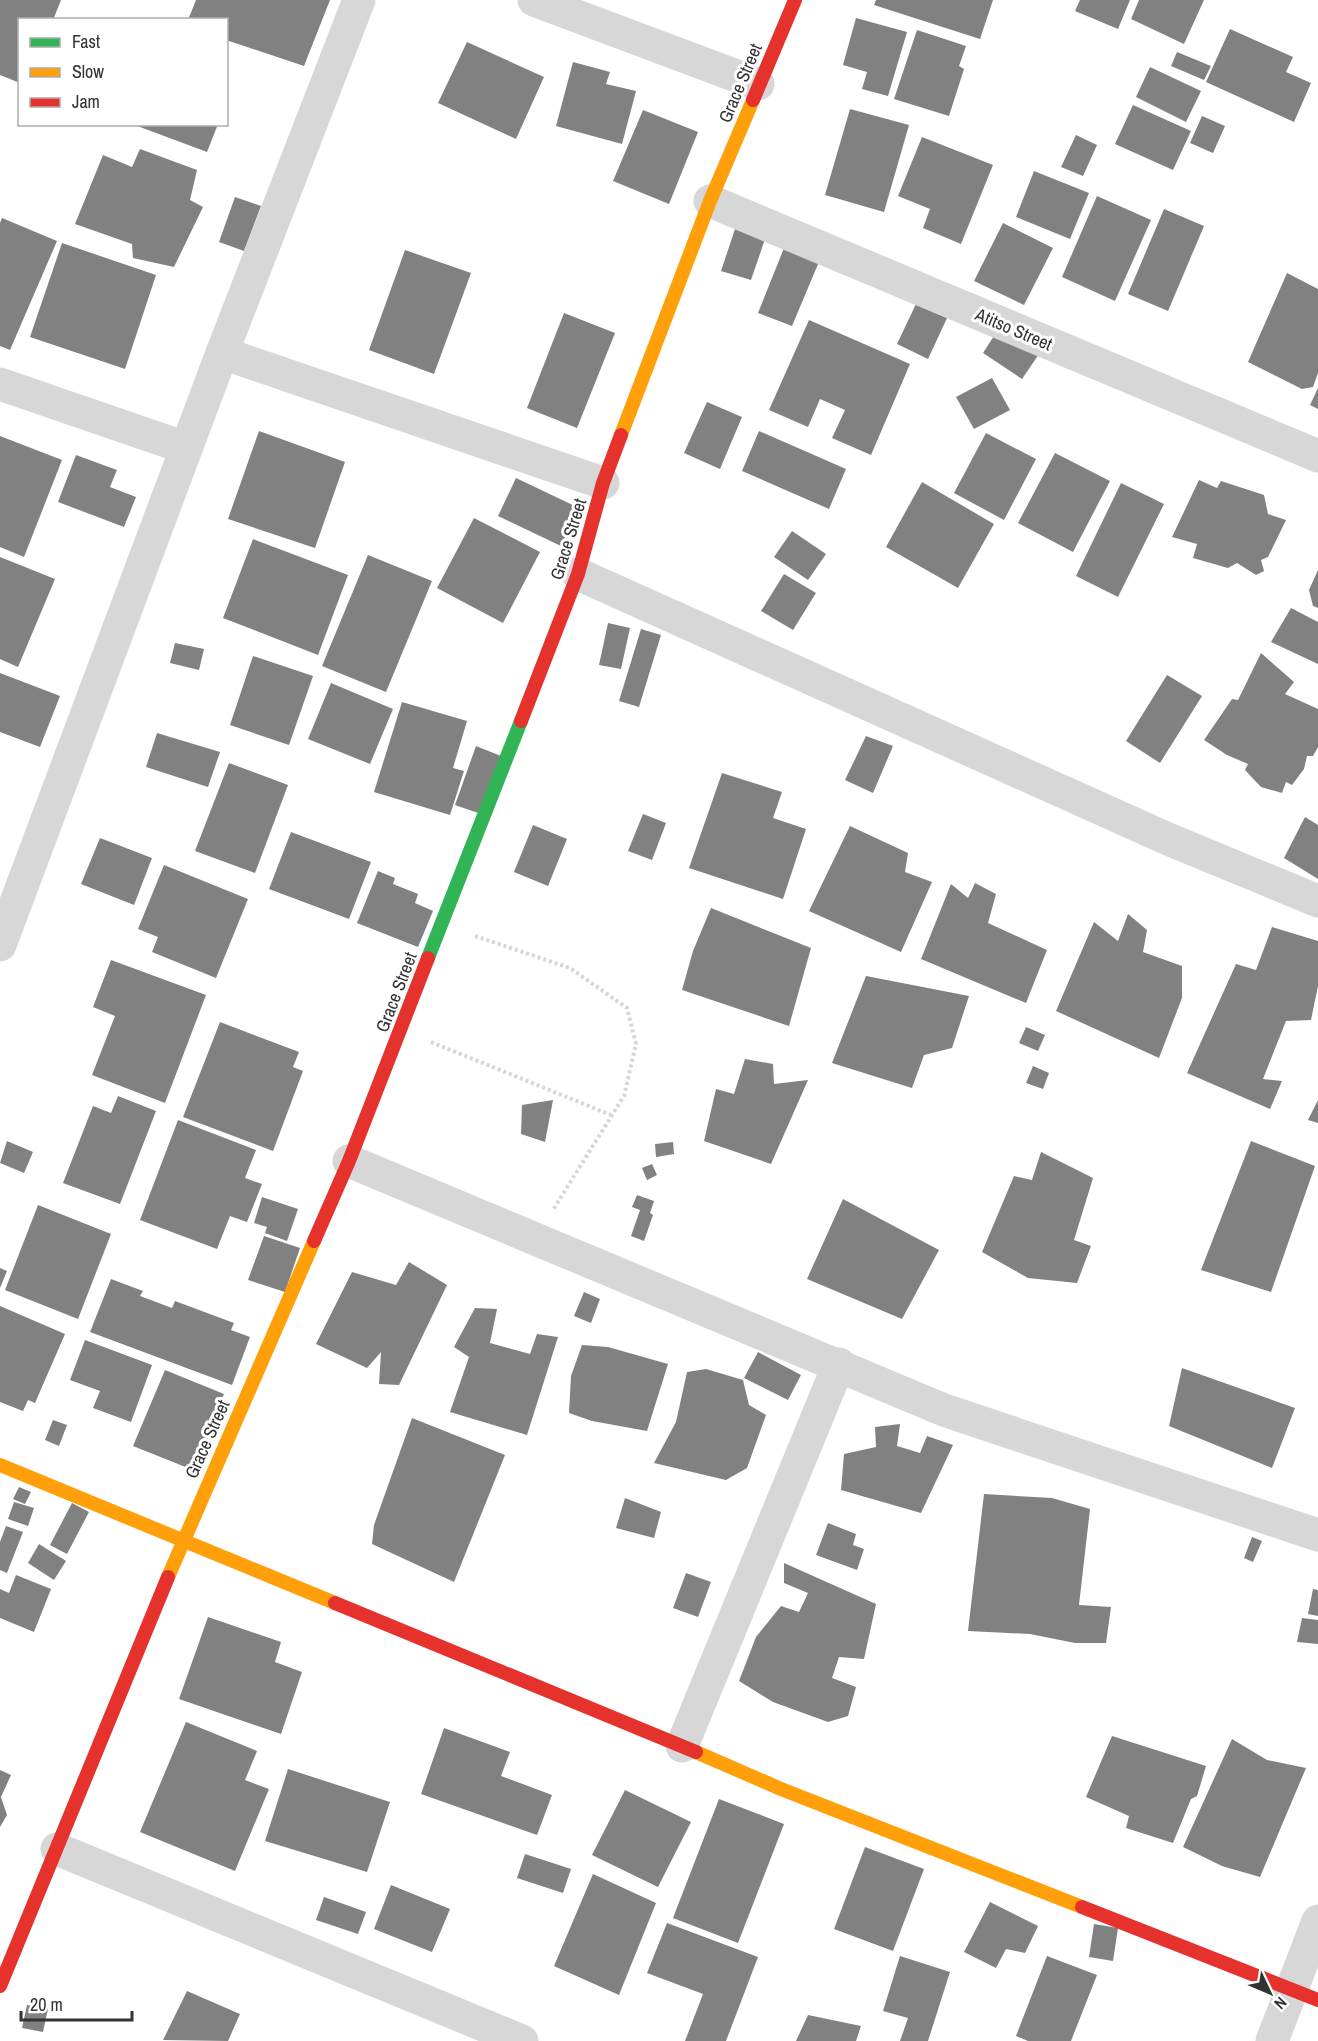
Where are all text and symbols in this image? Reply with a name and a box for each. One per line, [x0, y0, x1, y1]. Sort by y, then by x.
legend [18, 18, 228, 126]
text: Fast [72, 29, 100, 54]
street label: Grace Street [712, 40, 768, 126]
text: Slow [72, 59, 104, 84]
text: Jam [72, 89, 100, 114]
street label: Atitso Street [971, 301, 1056, 356]
street label: Grace Street [544, 495, 592, 583]
street label: Grace Street [369, 948, 423, 1036]
street label: Grace Street [179, 1396, 235, 1482]
north arrow [1240, 1963, 1300, 2023]
scale bar [21, 1984, 132, 2022]
text: 20 m [30, 1992, 63, 2017]
text: N [1270, 1992, 1292, 2014]

